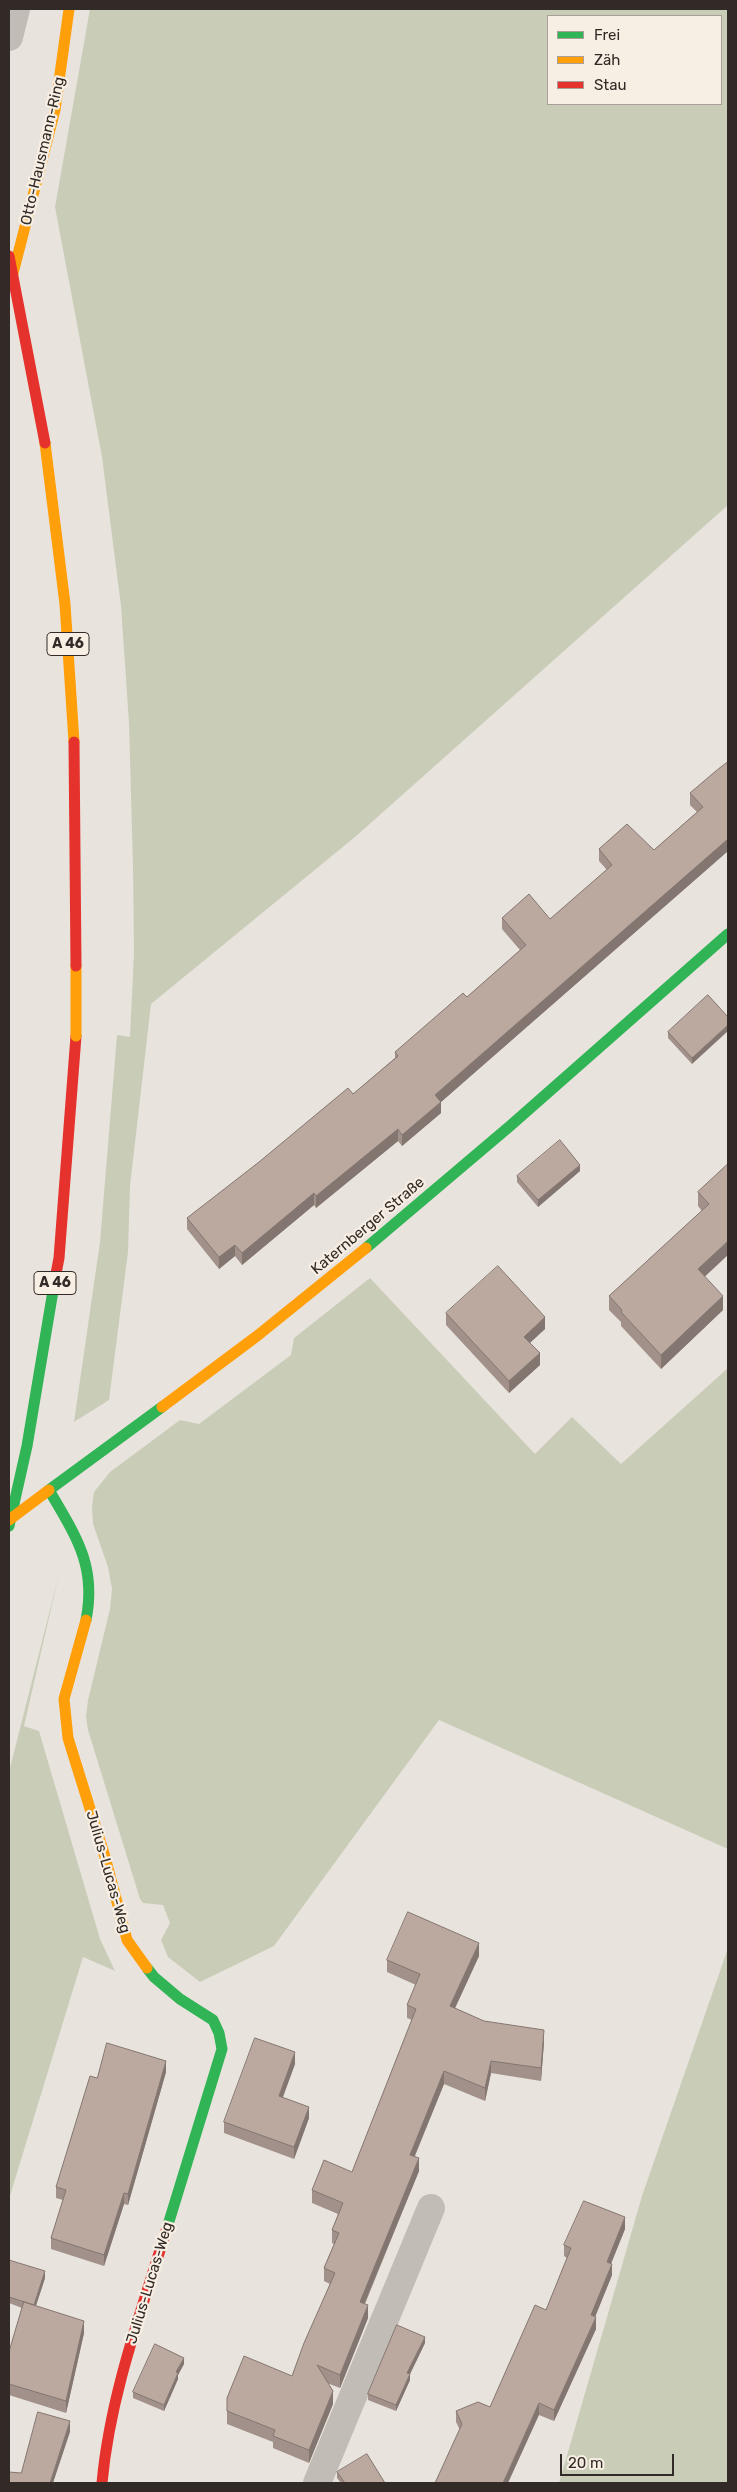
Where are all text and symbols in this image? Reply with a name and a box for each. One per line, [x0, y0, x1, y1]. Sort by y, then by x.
legend [547, 15, 722, 105]
text: Frei [594, 26, 620, 44]
text: Zäh [594, 51, 620, 69]
street label: Otto-Hausmann-Ring [17, 75, 69, 227]
text: Stau [594, 76, 627, 94]
road number: A 46 [47, 633, 89, 656]
street label: Katernberger Straße [308, 1173, 428, 1279]
road number: A 46 [34, 1272, 76, 1295]
street label: Julius-Lucas-Weg [82, 1809, 134, 1935]
street label: Julius-Lucas-Weg [123, 2220, 177, 2346]
scale bar [562, 2444, 676, 2476]
text: 20 m [568, 2454, 603, 2472]

